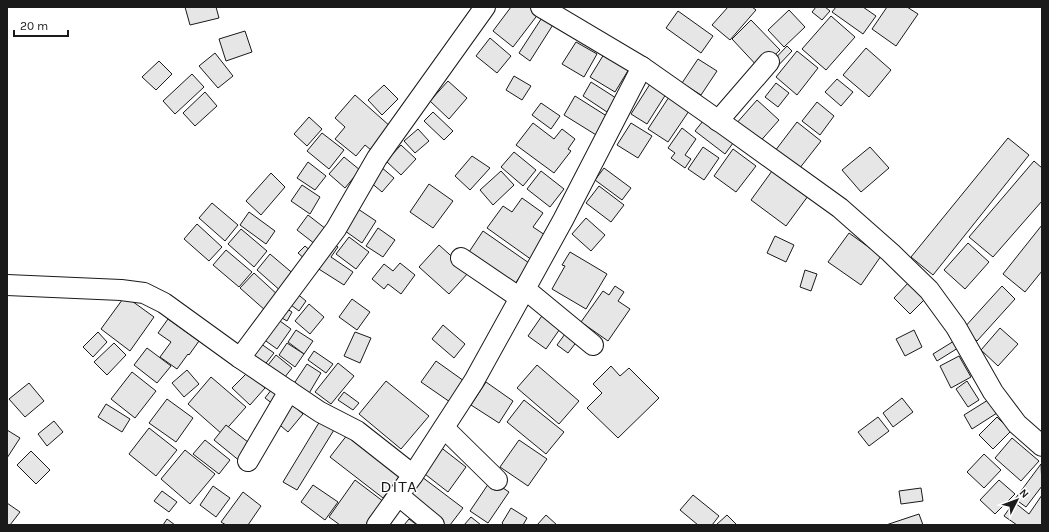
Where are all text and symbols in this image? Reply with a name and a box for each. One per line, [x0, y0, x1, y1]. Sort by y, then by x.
scale bar [14, 12, 68, 38]
text: 20 m [20, 19, 48, 33]
district label: DITA [380, 476, 418, 496]
north arrow [997, 480, 1037, 520]
text: N [1017, 486, 1032, 501]

